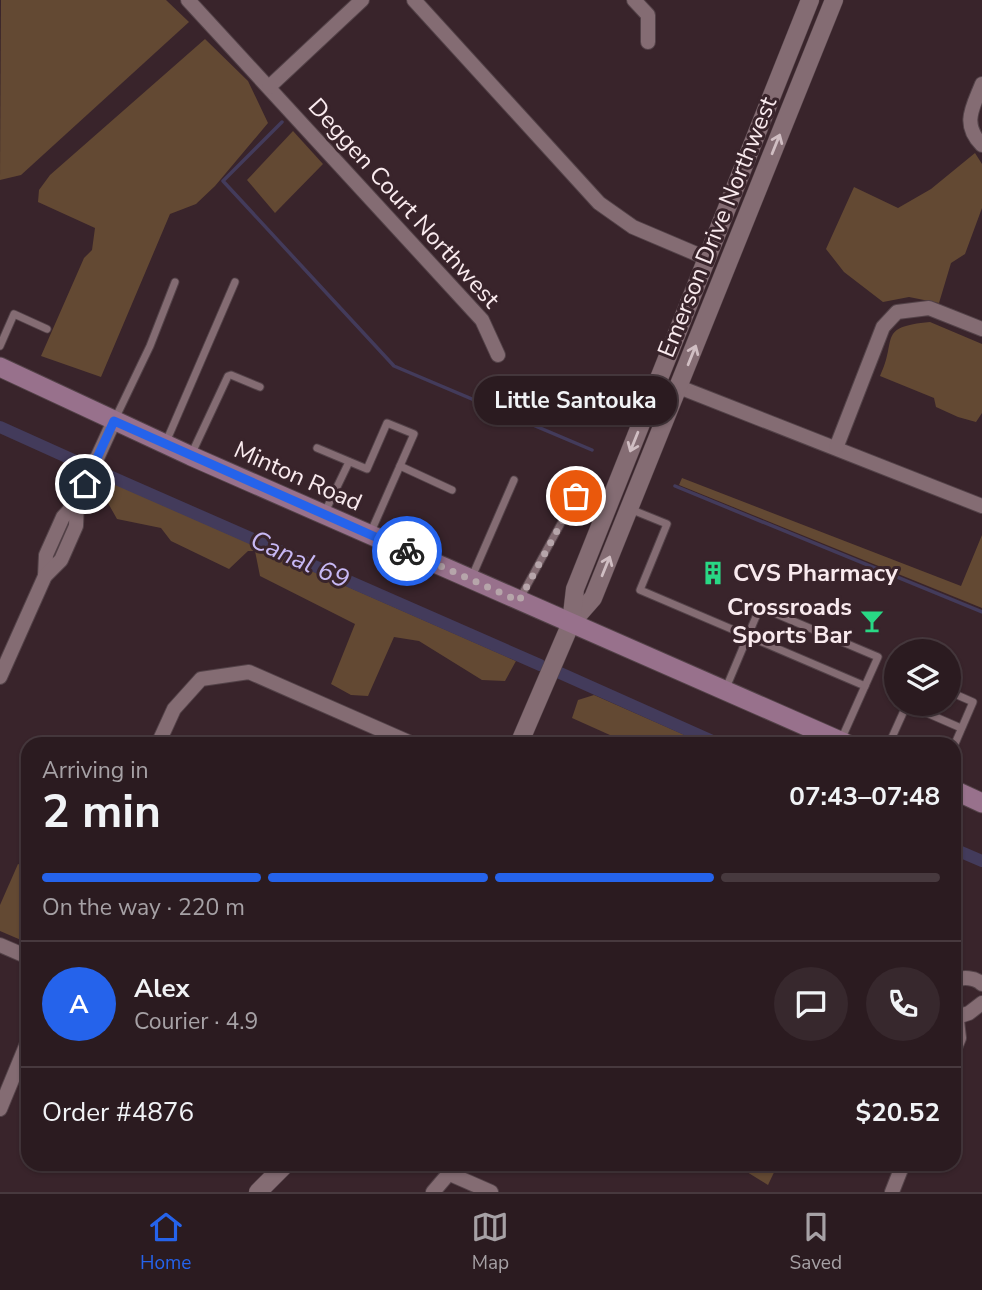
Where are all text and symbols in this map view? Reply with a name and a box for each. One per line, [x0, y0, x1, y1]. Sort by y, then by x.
street label: Deggen Court Northwest [301, 91, 507, 315]
street label: Emerson Drive Northwest [650, 91, 784, 362]
one-way arrow [771, 134, 784, 155]
one-way arrow [687, 345, 700, 367]
callout: Little Santouka [475, 377, 678, 426]
text: Little Santouka [494, 385, 657, 416]
one-way arrow [626, 431, 639, 452]
street label: Minton Road [229, 434, 367, 518]
pin [55, 454, 115, 514]
icon: home [66, 465, 104, 503]
pin [546, 466, 606, 526]
icon: bag [557, 477, 595, 515]
courier [372, 516, 442, 586]
water label: Canal 69 [245, 522, 355, 597]
icon: bike [388, 532, 426, 570]
one-way arrow [600, 556, 613, 577]
place label: CVS Pharmacy [733, 557, 898, 589]
building icon: CVS Pharmacy [699, 559, 727, 587]
place label: Crossroads Sports Bar [727, 591, 853, 651]
bar icon: Crossroads Sports Bar [858, 607, 886, 635]
map controls [884, 639, 961, 716]
button: layers [884, 639, 961, 716]
text: Arriving in [42, 755, 149, 786]
text: 07:43–07:48 [789, 779, 940, 814]
text: 2 min [42, 780, 161, 843]
text: On the way · 220 m [42, 892, 245, 923]
button: chat [774, 967, 848, 1041]
button: phone [866, 967, 940, 1041]
text: Alex [134, 971, 190, 1006]
text: A [69, 987, 89, 1022]
text: Courier · 4.9 [134, 1006, 258, 1037]
text: Order #4876 [42, 1095, 194, 1130]
text: $20.52 [856, 1095, 940, 1130]
tab: Home [140, 1208, 191, 1276]
tab: Map [471, 1208, 509, 1276]
tab: Saved [789, 1208, 842, 1276]

